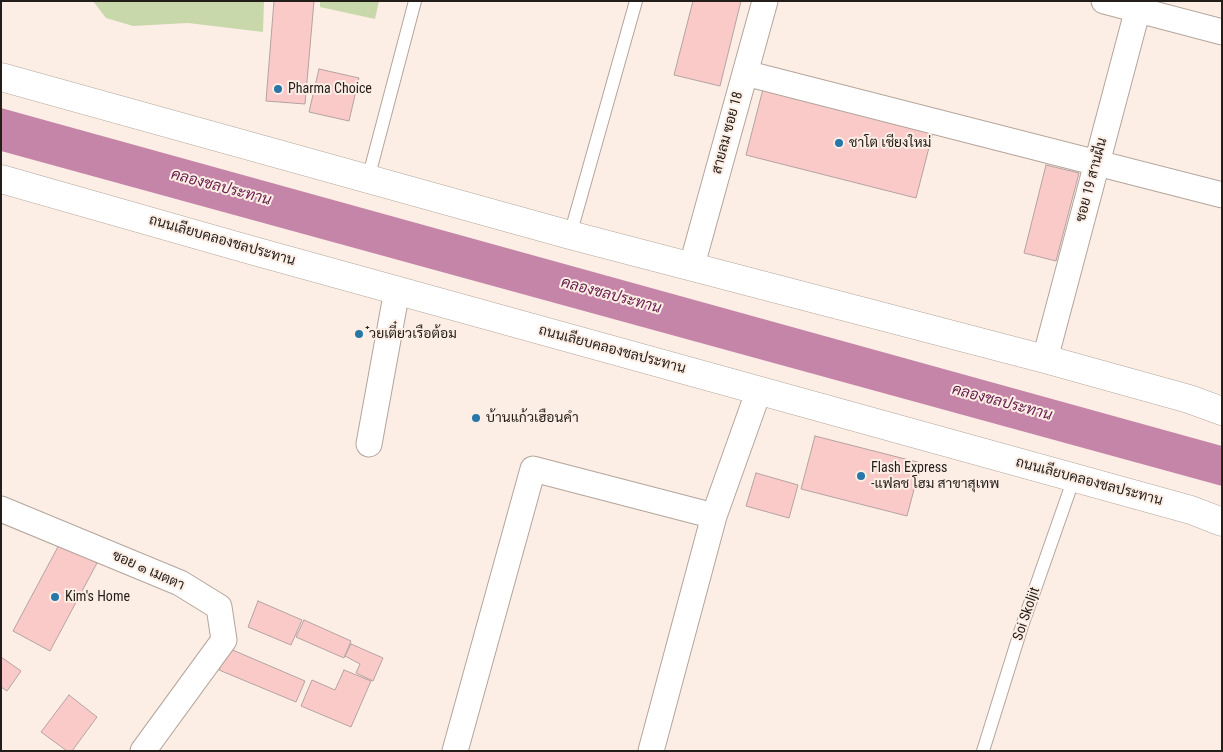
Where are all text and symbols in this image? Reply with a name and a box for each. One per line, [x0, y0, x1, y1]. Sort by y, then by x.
place label: Pharma Choice [288, 81, 372, 97]
marker: Pharma Choice [272, 83, 284, 95]
street label: สายลม ซอย 18 [709, 90, 747, 176]
place label: ชาโต เชียงใหม่ [849, 135, 931, 151]
street label: ซอย 19 สานฝัน [1073, 136, 1111, 224]
marker: ชาโต เชียงใหม่ [833, 137, 845, 149]
water label: คลองชลประทาน [169, 166, 273, 210]
street label: ถนนเลียบคลองชลประทาน [147, 212, 297, 270]
water label: คลองชลประทาน [559, 274, 663, 318]
street label: ถนนเลียบคลองชลประทาน [537, 322, 687, 378]
place label: ๋วยเตี๋ยวเรือต้อม [369, 326, 457, 342]
marker: ๋วยเตี๋ยวเรือต้อม [353, 328, 365, 340]
water label: คลองชลประทาน [950, 381, 1054, 425]
place label: บ้านแก้วเฮือนคำ [486, 410, 579, 426]
marker: บ้านแก้วเฮือนคำ [470, 412, 482, 424]
street label: ถนนเลียบคลองชลประทาน [1014, 454, 1164, 510]
place label: Flash Express -แฟลช โฮม สาขาสุเทพ [871, 460, 999, 492]
marker: Flash Express -แฟลช โฮม สาขาสุเทพ [855, 470, 867, 482]
street label: ซอย ๑ เมตตา [109, 548, 187, 594]
street label: Soi Skoljit [1010, 585, 1044, 643]
place label: Kim's Home [65, 589, 130, 605]
marker: Kim's Home [49, 591, 61, 603]

